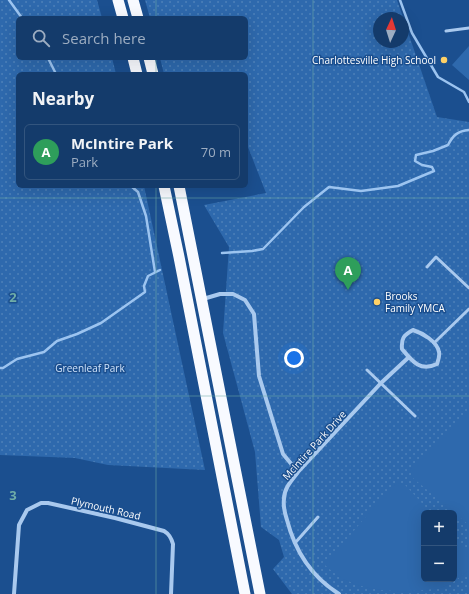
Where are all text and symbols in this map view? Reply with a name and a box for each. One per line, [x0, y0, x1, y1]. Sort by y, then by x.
north arrow [373, 12, 409, 48]
search box [16, 16, 248, 60]
icon: search [30, 27, 52, 49]
text: Search here [62, 28, 146, 48]
place label: Charlottesville High School [312, 53, 436, 67]
marker: Charlottesville High School [439, 55, 449, 65]
text: Nearby [32, 87, 94, 110]
text: McIntire Park [71, 133, 173, 153]
text: A [42, 143, 50, 161]
text: 70 m [201, 143, 231, 161]
text: Park [71, 153, 98, 171]
pin: A [335, 257, 361, 290]
text: 2 [9, 288, 17, 306]
place label: Brooks Family YMCA [385, 289, 446, 315]
marker: Brooks Family YMCA [372, 297, 382, 307]
your location [284, 348, 304, 368]
park label: Greenleaf Park [55, 361, 125, 375]
street label: McIntire Park Drive [279, 407, 349, 483]
text: 3 [9, 486, 17, 504]
street label: Plymouth Road [70, 493, 142, 523]
map controls [421, 510, 457, 582]
button: + [421, 510, 457, 546]
button: − [421, 546, 457, 582]

